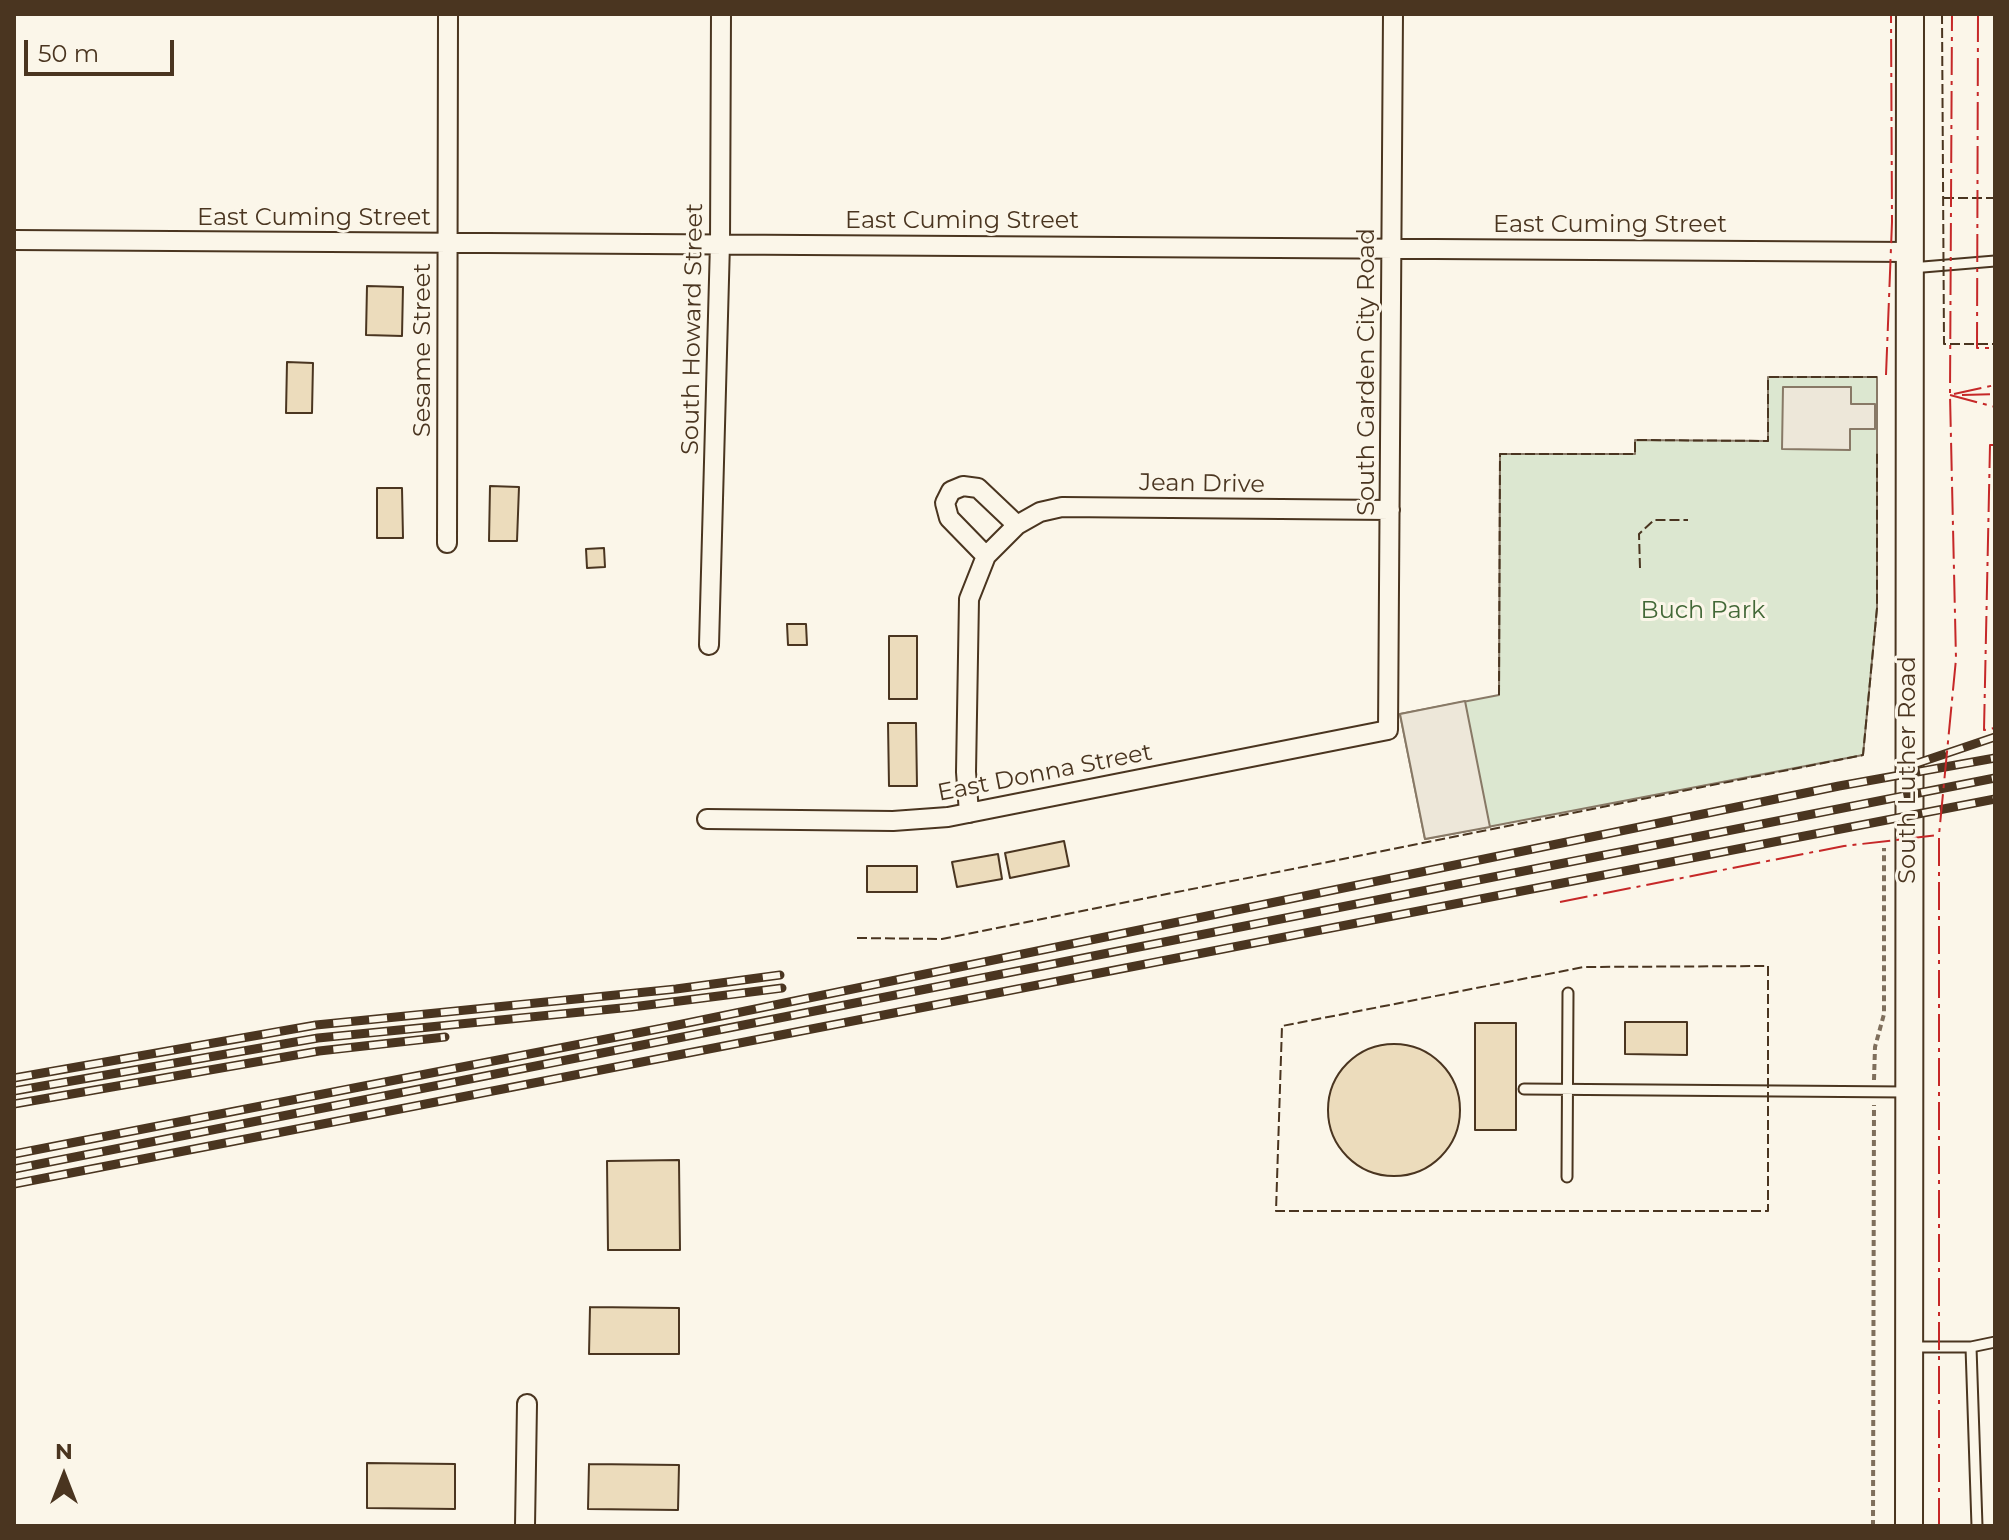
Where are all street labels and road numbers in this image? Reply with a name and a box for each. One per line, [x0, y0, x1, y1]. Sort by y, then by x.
street label: South Howard Street [676, 203, 710, 455]
street label: East Cuming Street [197, 204, 431, 232]
street label: East Cuming Street [845, 207, 1079, 235]
street label: East Cuming Street [1493, 211, 1727, 239]
street label: South Garden City Road [1353, 228, 1381, 516]
street label: Sesame Street [409, 263, 437, 437]
street label: Jean Drive [1139, 469, 1265, 499]
street label: South Luther Road [1894, 656, 1922, 884]
street label: East Donna Street [935, 738, 1155, 808]

